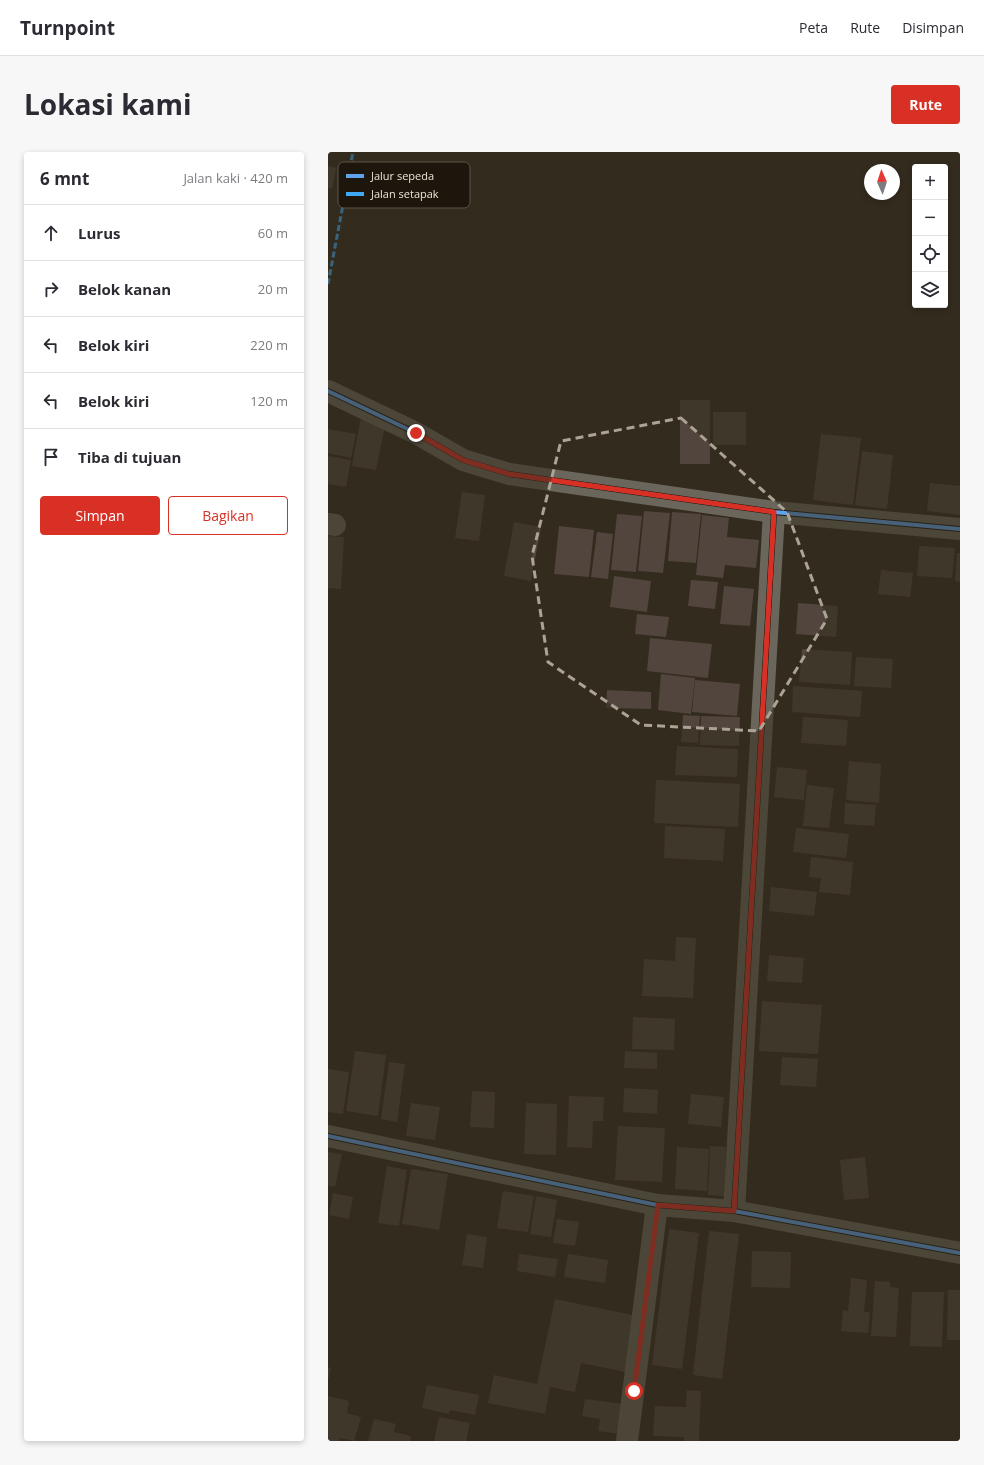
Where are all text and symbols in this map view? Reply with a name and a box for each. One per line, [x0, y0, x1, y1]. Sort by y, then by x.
text: Turnpoint [20, 15, 115, 41]
text: Peta [799, 18, 828, 37]
text: Rute [850, 18, 880, 37]
text: Disimpan [902, 18, 964, 37]
text: Lokasi kami [24, 85, 191, 123]
button: Rute [891, 85, 960, 124]
legend [338, 162, 470, 208]
north arrow [864, 164, 900, 200]
map controls [912, 164, 948, 308]
button: + [912, 164, 948, 200]
text: 6 mnt [40, 167, 89, 190]
text: Jalur sepeda [370, 168, 434, 183]
text: Jalan kaki · 420 m [183, 169, 288, 187]
text: Jalan setapak [370, 186, 439, 201]
button: − [912, 200, 948, 236]
icon: ahead [40, 222, 62, 244]
text: Lurus [78, 223, 120, 243]
text: 60 m [258, 224, 288, 242]
button: locate [912, 236, 948, 272]
button: layers [912, 272, 948, 308]
icon: right [40, 278, 62, 300]
text: Belok kanan [78, 279, 171, 299]
text: 20 m [258, 280, 288, 298]
icon: left [40, 334, 62, 356]
text: Belok kiri [78, 335, 149, 355]
text: 220 m [250, 336, 288, 354]
icon: left [40, 390, 62, 412]
text: Belok kiri [78, 391, 149, 411]
text: 120 m [250, 392, 288, 410]
route end [407, 424, 425, 442]
icon: arrive [40, 446, 62, 468]
text: Tiba di tujuan [78, 447, 181, 467]
button: Simpan [40, 496, 160, 535]
button: Bagikan [168, 496, 288, 535]
route start [625, 1382, 643, 1400]

